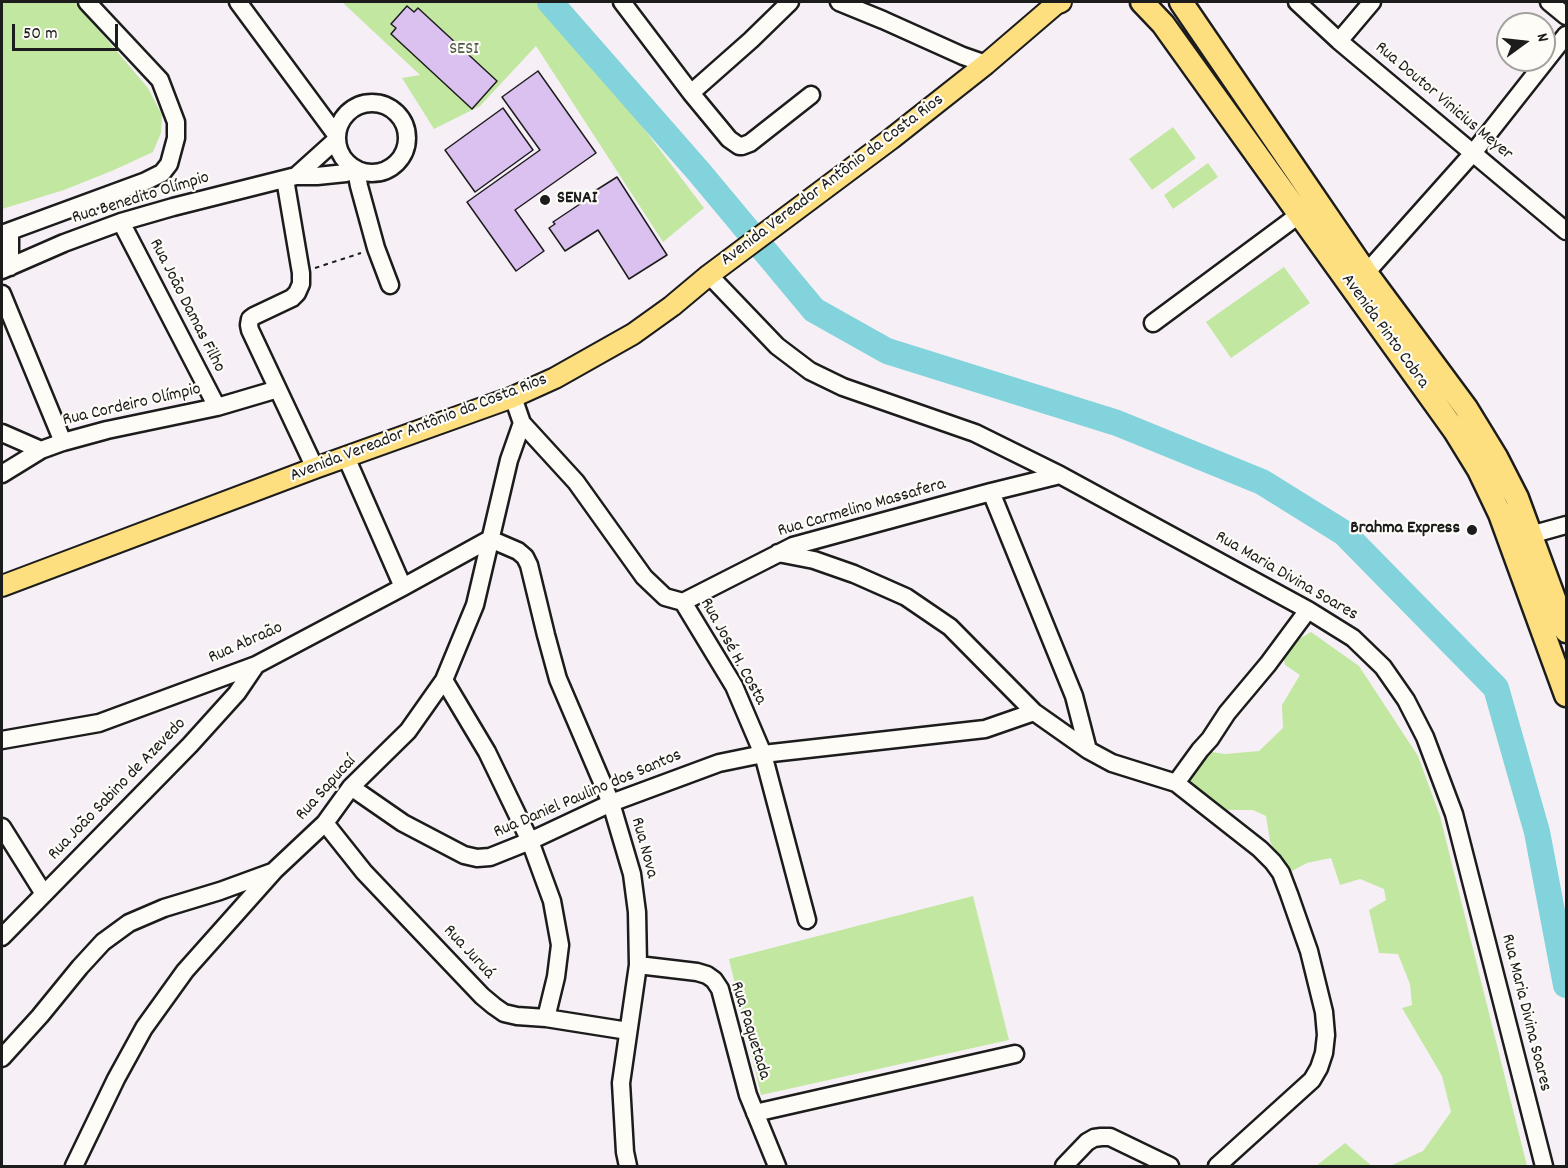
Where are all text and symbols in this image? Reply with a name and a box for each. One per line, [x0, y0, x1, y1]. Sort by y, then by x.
scale bar [15, 12, 122, 50]
north arrow [1496, 12, 1556, 72]
text: 50 m [23, 22, 58, 47]
text: N [1530, 31, 1554, 45]
street label: Rua Doutor Vinicius Meyer [1370, 38, 1516, 166]
park label: SESI [449, 40, 479, 62]
street label: Avenida Vereador Antônio da Costa Rios [717, 90, 949, 272]
street label: Rua Benedito Olímpio [70, 168, 212, 230]
place label: SENAI [557, 189, 597, 211]
marker: SENAI [538, 193, 552, 207]
street label: Rua João Damas Filho [143, 236, 229, 376]
street label: Avenida Pinto Cobra [1335, 271, 1433, 393]
street label: Avenida Vereador Antônio da Costa Rios [287, 370, 551, 488]
street label: Rua Cordeiro Olímpio [61, 380, 203, 432]
street label: Rua Carmelino Massafera [776, 475, 948, 543]
place label: Brahma Express [1350, 519, 1460, 541]
marker: Brahma Express [1465, 523, 1479, 537]
street label: Rua Maria Divina Soares [1211, 527, 1361, 627]
street label: Rua José H. Costa [694, 595, 770, 709]
street label: Rua Abraão [206, 618, 286, 670]
street label: Rua João Sabino de Azevedo [44, 714, 192, 866]
street label: Rua Daniel Paulino dos Santos [491, 746, 685, 844]
street label: Rua Sapucaí [292, 752, 362, 826]
street label: Rua Nova [625, 815, 661, 881]
street label: Rua Juruá [437, 921, 499, 985]
street label: Rua Maria Divina Soares [1495, 932, 1555, 1094]
street label: Rua Paquetada [724, 979, 774, 1083]

